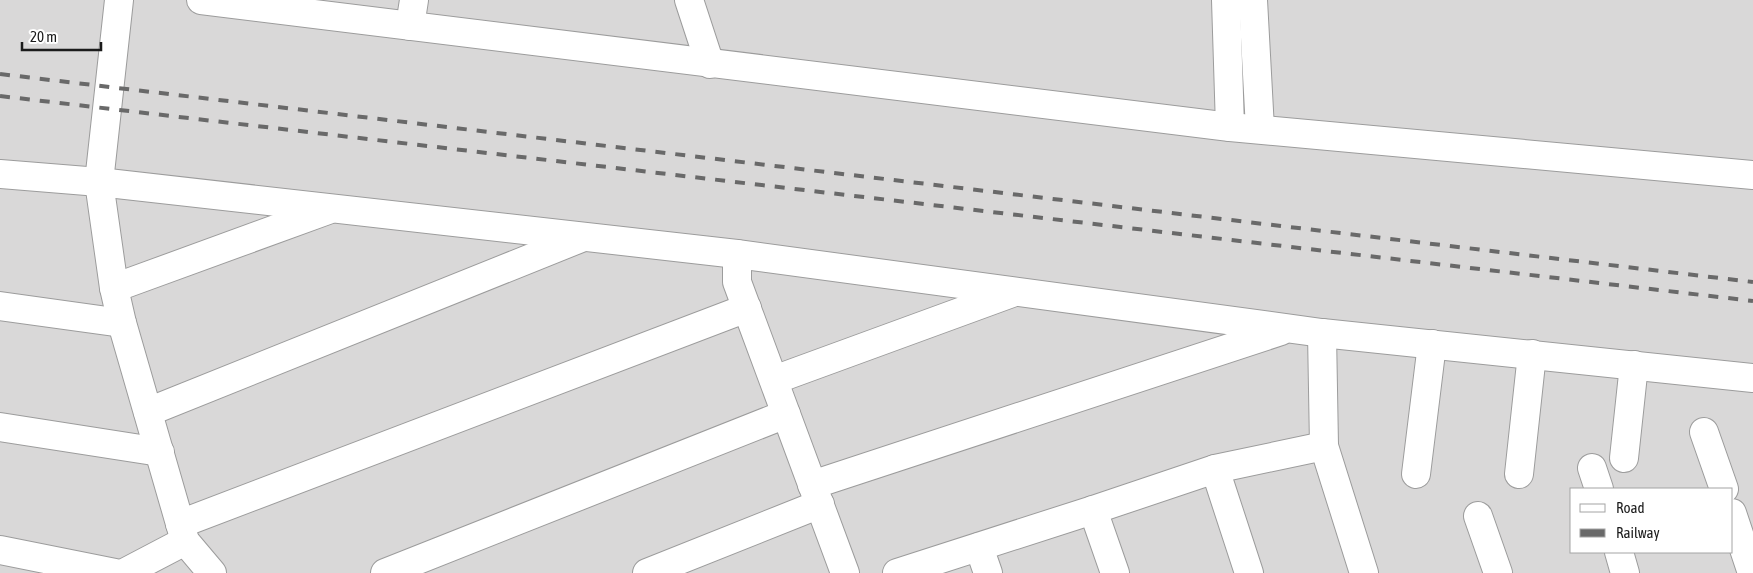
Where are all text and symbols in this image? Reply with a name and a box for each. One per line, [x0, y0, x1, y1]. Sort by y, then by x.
scale bar [22, 20, 101, 52]
text: 20 m [30, 28, 57, 45]
legend [1570, 488, 1733, 553]
text: Road [1616, 499, 1645, 516]
text: Railway [1616, 524, 1660, 541]

